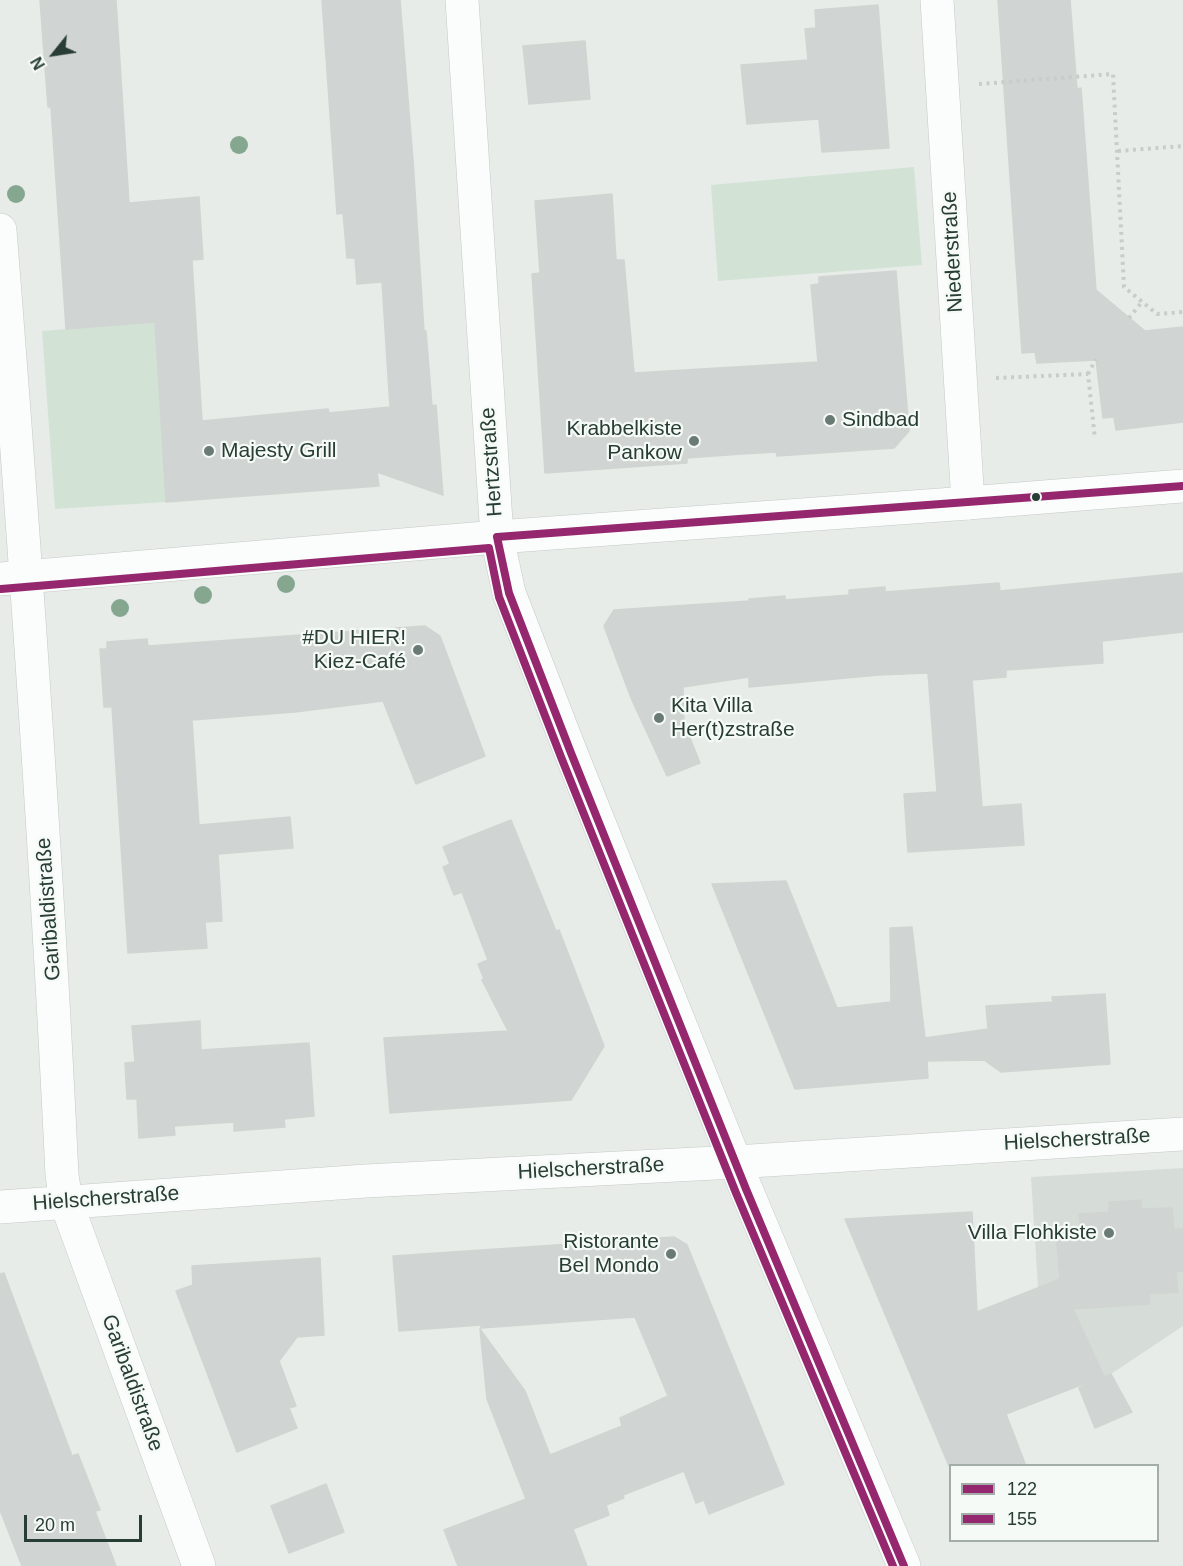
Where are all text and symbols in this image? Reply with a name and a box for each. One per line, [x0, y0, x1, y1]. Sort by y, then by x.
north arrow [24, 24, 84, 84]
text: N [28, 54, 48, 73]
street label: Niederstraße [937, 191, 969, 313]
street label: Hertzstraße [476, 406, 508, 518]
place label: Sindbad [842, 407, 919, 433]
marker: Sindbad [823, 413, 837, 427]
place label: Krabbelkiste Pankow [566, 416, 682, 466]
marker: Krabbelkiste Pankow [687, 434, 701, 448]
place label: Majesty Grill [221, 438, 337, 464]
marker: Majesty Grill [202, 444, 216, 458]
unlabelled marker [1030, 491, 1042, 503]
place label: #DU HIER! Kiez-Café [302, 625, 406, 675]
marker: #DU HIER! Kiez-Café [411, 643, 425, 657]
place label: Kita Villa Her(t)zstraße [671, 693, 795, 743]
marker: Kita Villa Her(t)zstraße [652, 711, 666, 725]
street label: Garibaldistraße [31, 837, 67, 981]
street label: Hielscherstraße [1003, 1124, 1151, 1156]
street label: Hielscherstraße [517, 1153, 665, 1185]
street label: Hielscherstraße [32, 1181, 180, 1217]
place label: Villa Flohkiste [968, 1220, 1097, 1246]
marker: Villa Flohkiste [1102, 1226, 1116, 1240]
place label: Ristorante Bel Mondo [559, 1229, 659, 1279]
marker: Ristorante Bel Mondo [664, 1247, 678, 1261]
street label: Garibaldistraße [96, 1311, 168, 1455]
legend [949, 1464, 1159, 1542]
text: 122 [1007, 1479, 1037, 1499]
scale bar [27, 1503, 146, 1541]
text: 155 [1007, 1509, 1037, 1529]
text: 20 m [35, 1515, 75, 1535]

